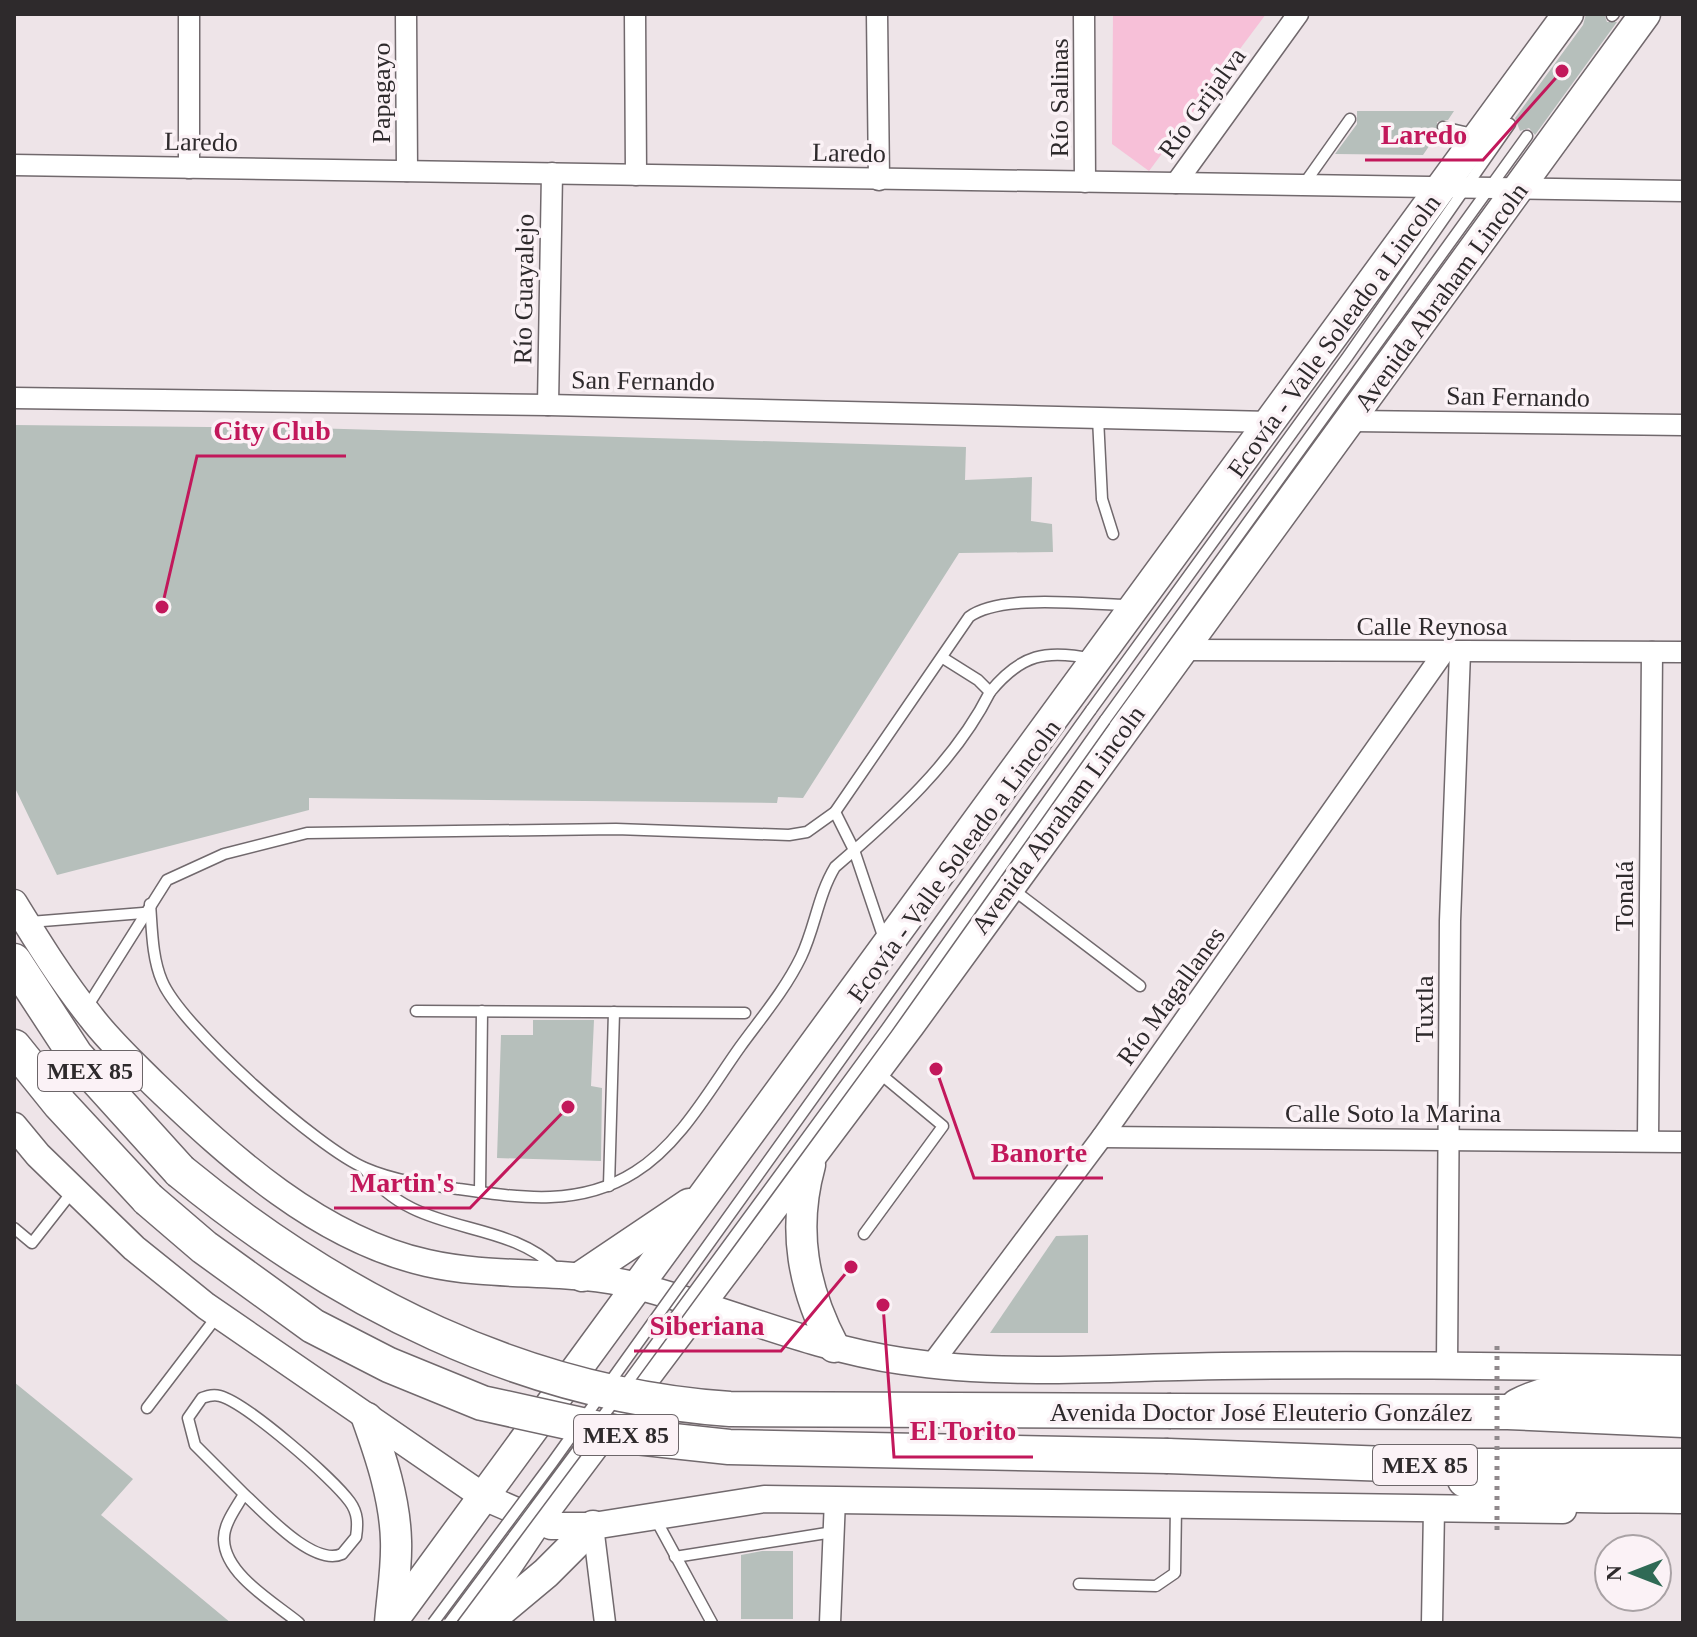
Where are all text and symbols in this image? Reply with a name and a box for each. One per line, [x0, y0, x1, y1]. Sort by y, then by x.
street label: Río Salinas [1045, 38, 1074, 158]
street label: Papagayo [367, 42, 396, 144]
street label: Río Grijalva [1152, 42, 1252, 164]
callout: Laredo [1365, 108, 1483, 160]
text: Laredo [1381, 119, 1467, 150]
street label: Laredo [164, 127, 238, 157]
street label: Laredo [812, 138, 886, 168]
street label: Avenida Abraham Lincoln [1348, 177, 1534, 417]
street label: Ecovía - Valle Soleado a Lincoln [1222, 189, 1446, 483]
street label: Río Guayalejo [508, 213, 540, 365]
street label: San Fernando [571, 365, 715, 397]
street label: San Fernando [1446, 381, 1590, 413]
callout: City Club [197, 404, 346, 456]
text: City Club [213, 415, 331, 446]
street label: Calle Reynosa [1357, 612, 1508, 641]
street label: Avenida Abraham Lincoln [965, 700, 1151, 940]
street label: Ecovía - Valle Soleado a Lincoln [842, 714, 1066, 1008]
street label: Tonalá [1610, 860, 1639, 931]
street label: Río Magallanes [1111, 921, 1231, 1071]
street label: Tuxtla [1410, 975, 1439, 1042]
road number: MEX 85 [38, 1051, 142, 1091]
street label: Calle Soto la Marina [1285, 1099, 1501, 1128]
callout: Banorte [974, 1126, 1103, 1178]
text: Banorte [991, 1137, 1087, 1168]
callout: Martin's [334, 1156, 470, 1208]
text: Martin's [350, 1167, 454, 1198]
callout: Siberiana [634, 1299, 781, 1351]
text: Siberiana [649, 1310, 765, 1341]
street label: Avenida Doctor José Eleuterio González [1050, 1398, 1472, 1427]
callout: El Torito [894, 1405, 1033, 1457]
road number: MEX 85 [574, 1415, 678, 1455]
text: El Torito [910, 1415, 1016, 1446]
road number: MEX 85 [1373, 1445, 1477, 1485]
north arrow [1593, 1533, 1673, 1613]
text: N [1601, 1565, 1626, 1581]

